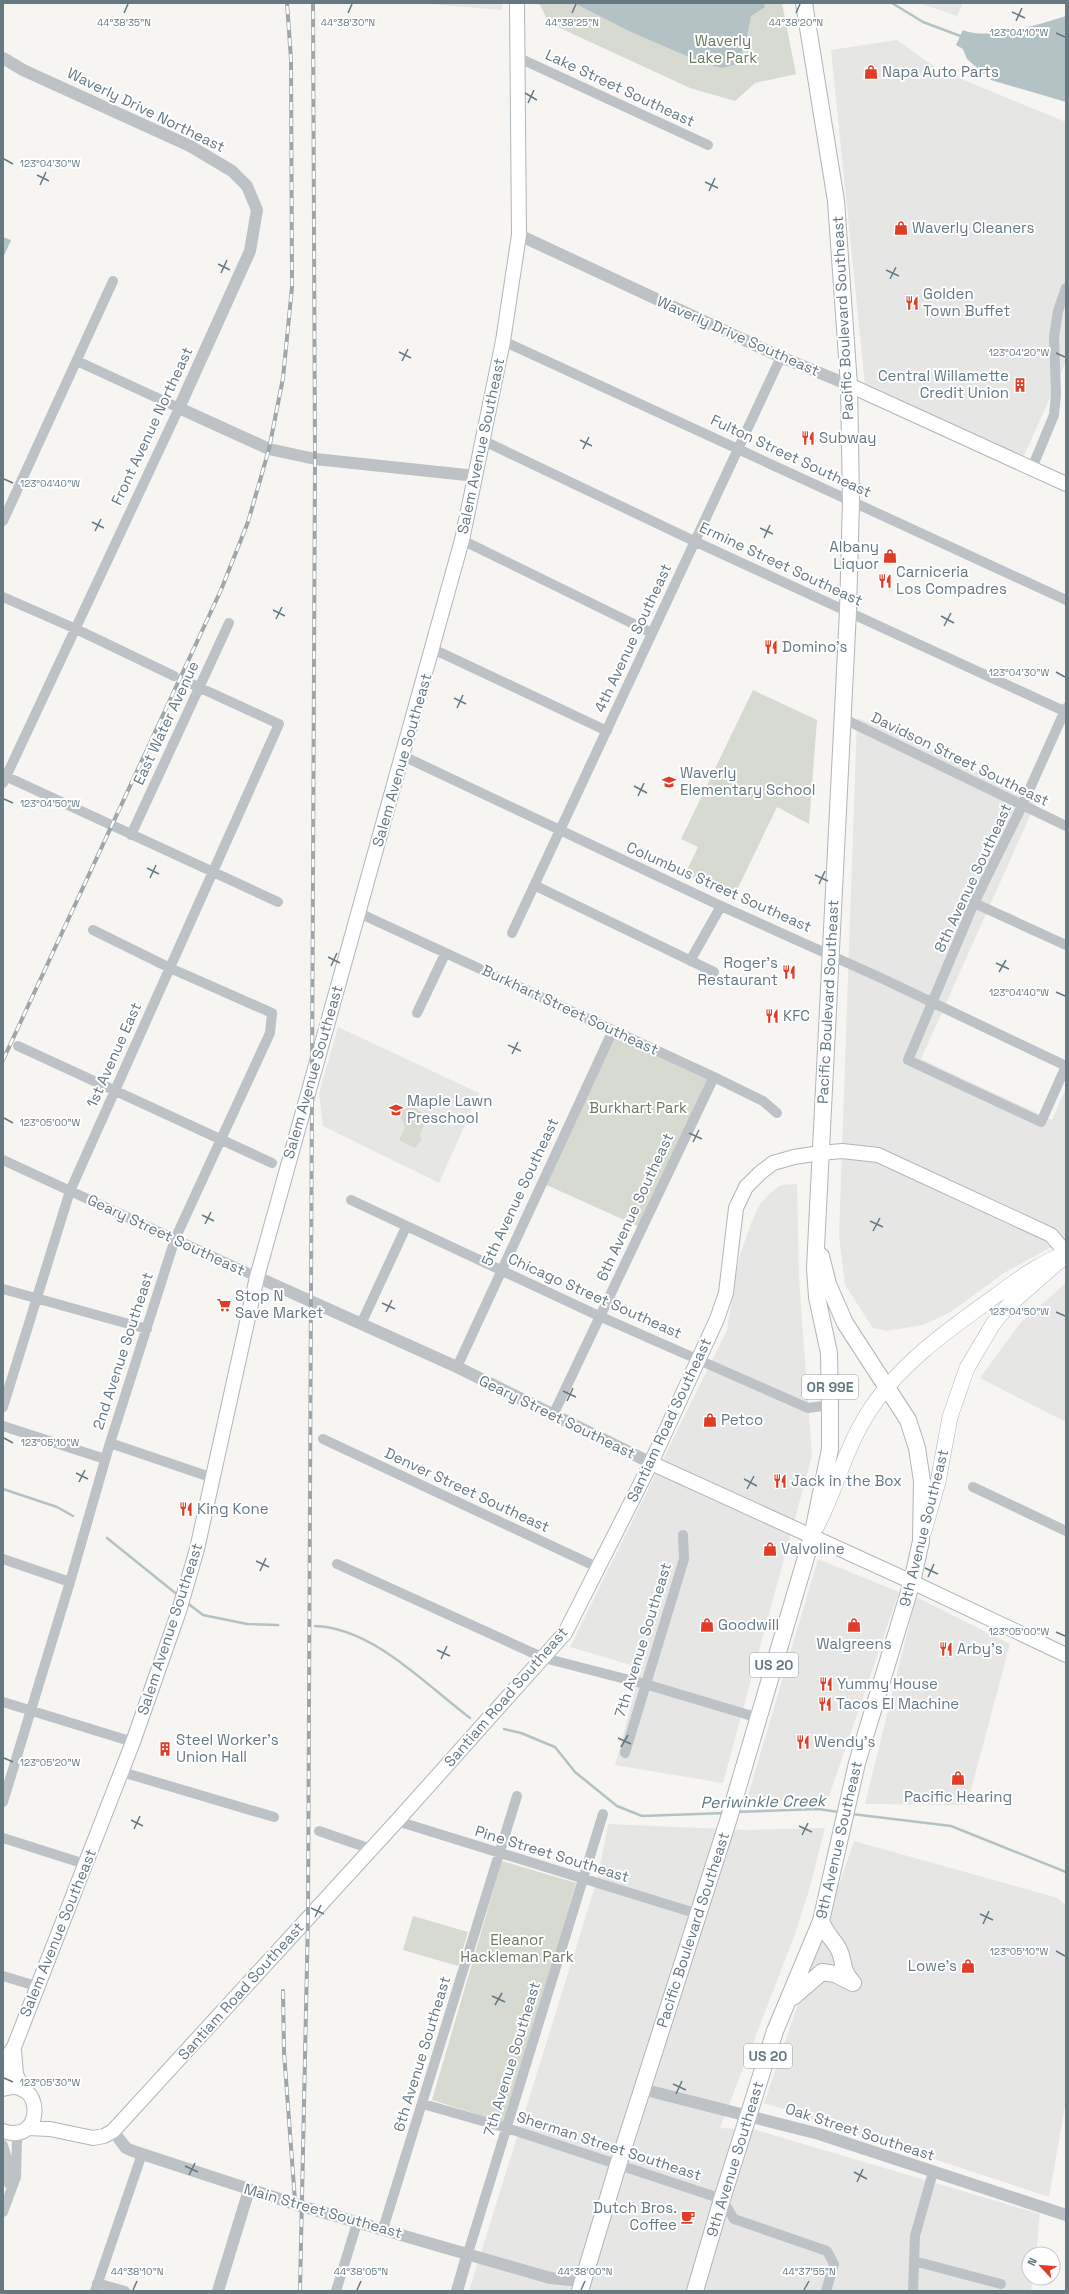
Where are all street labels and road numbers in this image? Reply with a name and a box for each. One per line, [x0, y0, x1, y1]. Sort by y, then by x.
street label: Lake Street Southeast [542, 45, 698, 131]
street label: Waverly Drive Northeast [64, 63, 228, 156]
street label: Pacific Boulevard Southeast [828, 215, 857, 421]
street label: Waverly Drive Southeast [654, 291, 822, 380]
street label: Front Avenue Northeast [107, 344, 197, 508]
street label: Salem Avenue Southeast [453, 356, 508, 536]
street label: Fulton Street Southeast [708, 410, 875, 501]
street label: Ermine Street Southeast [696, 517, 866, 610]
street label: 4th Avenue Southeast [590, 560, 675, 715]
street label: East Water Avenue [129, 658, 203, 788]
street label: Salem Avenue Southeast [368, 671, 435, 849]
street label: Davidson Street Southeast [868, 707, 1052, 810]
street label: 8th Avenue Southeast [930, 800, 1015, 955]
street label: Columbus Street Southeast [624, 837, 815, 936]
street label: Pacific Boulevard Southeast [813, 899, 842, 1105]
street label: Burkhart Street Southeast [479, 960, 662, 1059]
street label: Salem Avenue Southeast [279, 983, 346, 1161]
street label: 1st Avenue East [82, 999, 145, 1110]
street label: 5th Avenue Southeast [477, 1115, 562, 1269]
street label: 6th Avenue Southeast [592, 1129, 677, 1284]
street label: Geary Street Southeast [84, 1190, 248, 1279]
street label: Chicago Street Southeast [505, 1249, 685, 1343]
street label: 2nd Avenue Southeast [88, 1270, 157, 1432]
street label: Santiam Road Southeast [622, 1334, 715, 1505]
street label: Geary Street Southeast [476, 1370, 639, 1463]
road number: OR 99E [802, 1375, 858, 1399]
street label: Denver Street Southeast [382, 1443, 553, 1536]
street label: 9th Avenue Southeast [895, 1447, 952, 1609]
street label: Salem Avenue Southeast [133, 1540, 206, 1717]
street label: 7th Avenue Southeast [610, 1560, 675, 1720]
street label: Santiam Road Southeast [440, 1623, 572, 1771]
road number: US 20 [750, 1653, 798, 1677]
street label: 9th Avenue Southeast [811, 1759, 866, 1921]
street label: Pine Street Southeast [473, 1821, 632, 1886]
street label: Pacific Boulevard Southeast [652, 1830, 733, 2030]
street label: Salem Avenue Southeast [15, 1846, 100, 2020]
street label: Santiam Road Southeast [174, 1918, 308, 2064]
street label: 6th Avenue Southeast [389, 1974, 454, 2134]
street label: 7th Avenue Southeast [479, 1979, 544, 2139]
road number: US 20 [744, 2044, 792, 2068]
street label: 9th Avenue Southeast [702, 2079, 767, 2239]
street label: Oak Street Southeast [783, 2098, 937, 2165]
street label: Sherman Street Southeast [514, 2107, 704, 2184]
street label: Main Street Southeast [242, 2179, 405, 2242]

